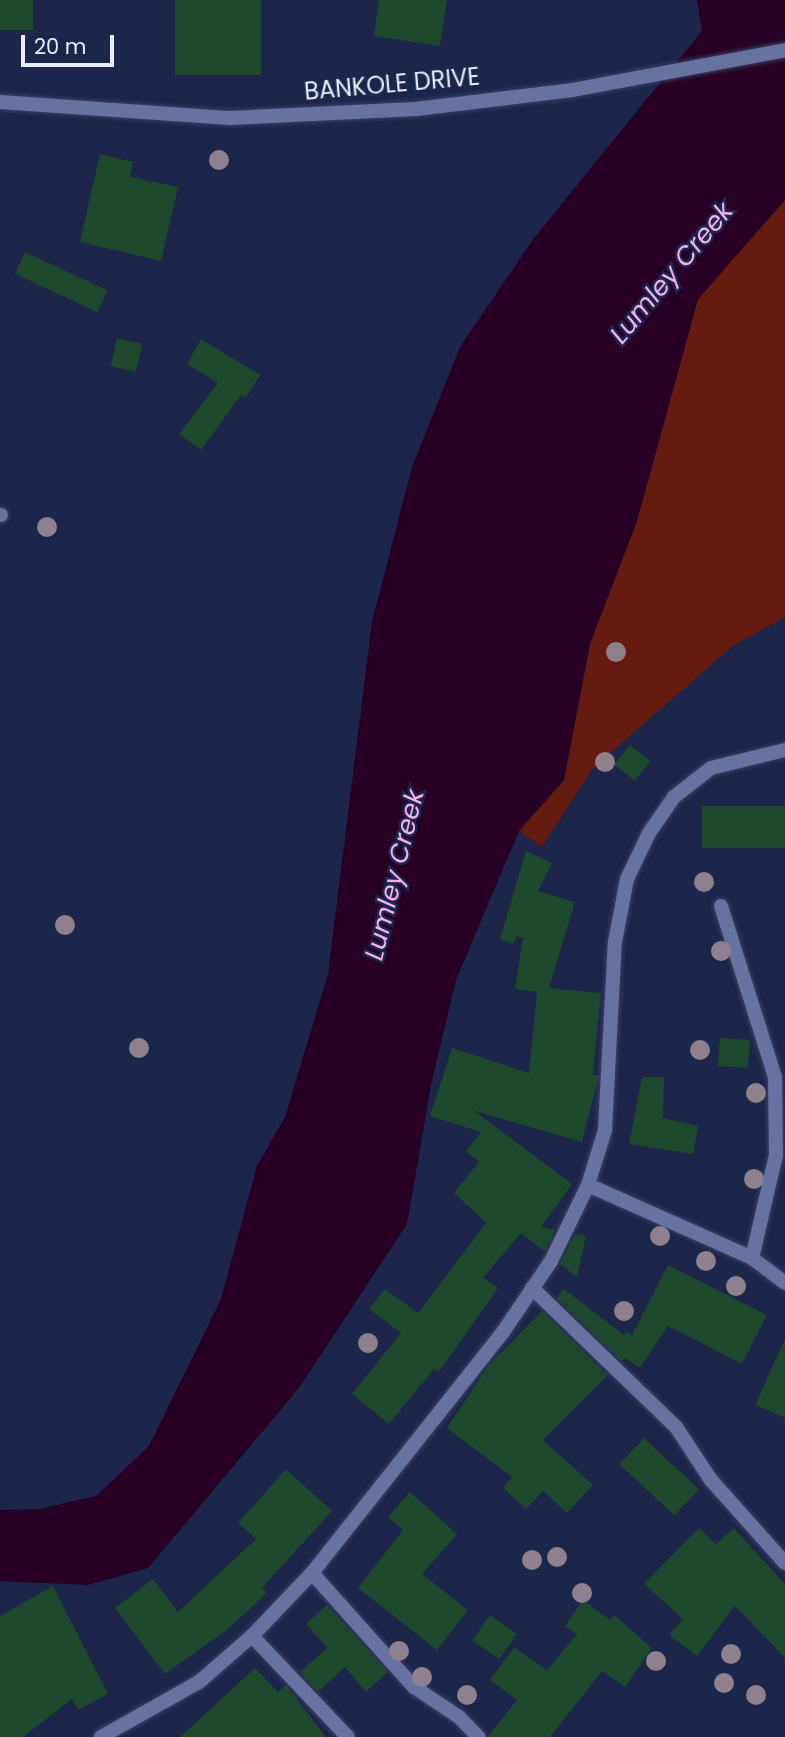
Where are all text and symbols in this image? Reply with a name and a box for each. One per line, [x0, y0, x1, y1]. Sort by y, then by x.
scale bar [24, 21, 117, 65]
text: 20 m [34, 32, 87, 61]
street label: BANKOLE DRIVE [303, 62, 481, 106]
water label: Lumley Creek [604, 196, 740, 350]
water label: Lumley Creek [359, 786, 431, 964]

